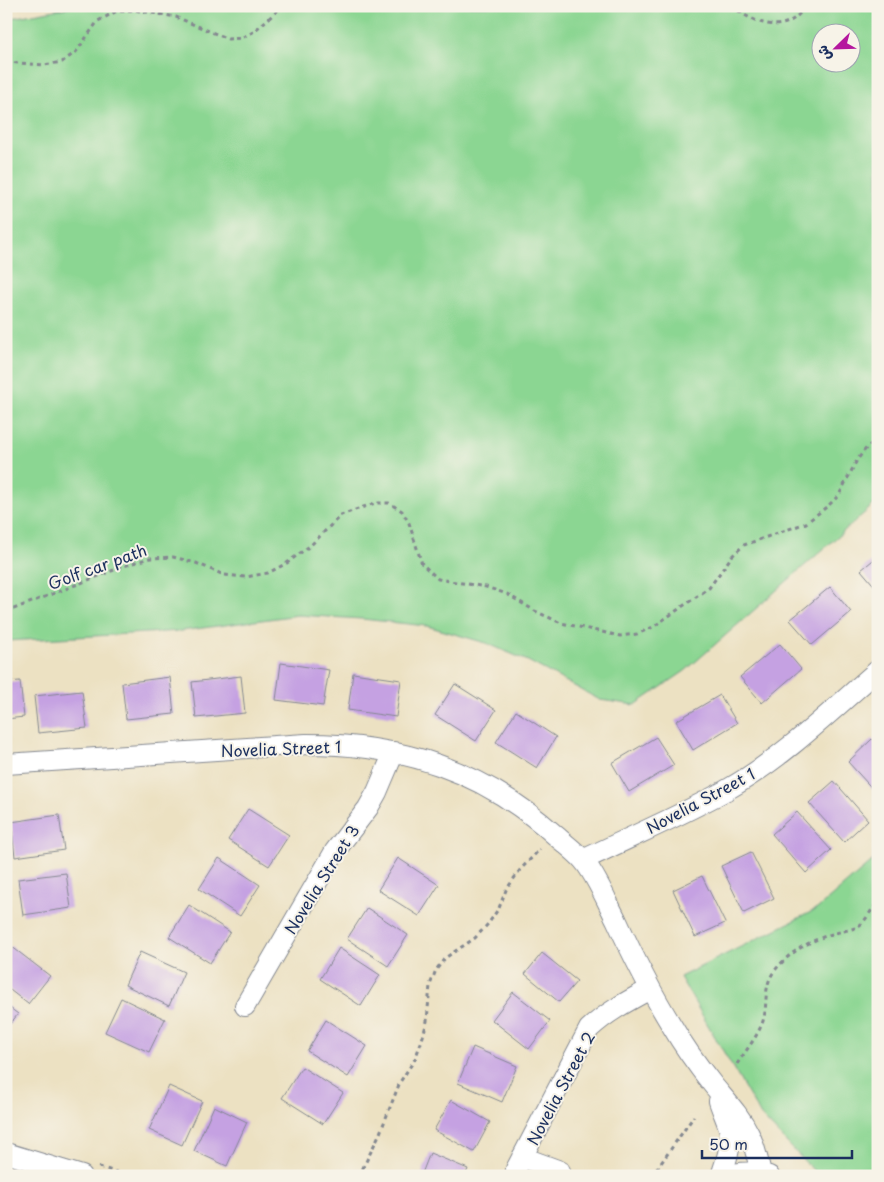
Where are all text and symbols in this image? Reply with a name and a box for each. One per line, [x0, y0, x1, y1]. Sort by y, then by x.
north arrow [812, 22, 862, 72]
text: ش [811, 42, 836, 64]
street label: Golf car path [44, 537, 150, 595]
street label: Novelia Street 1 [220, 734, 342, 762]
street label: Novelia Street 1 [641, 761, 759, 839]
street label: Novelia Street 3 [278, 820, 364, 938]
street label: Novelia Street 2 [520, 1027, 600, 1149]
scale bar [702, 1127, 852, 1159]
text: 50 m [709, 1132, 748, 1155]

